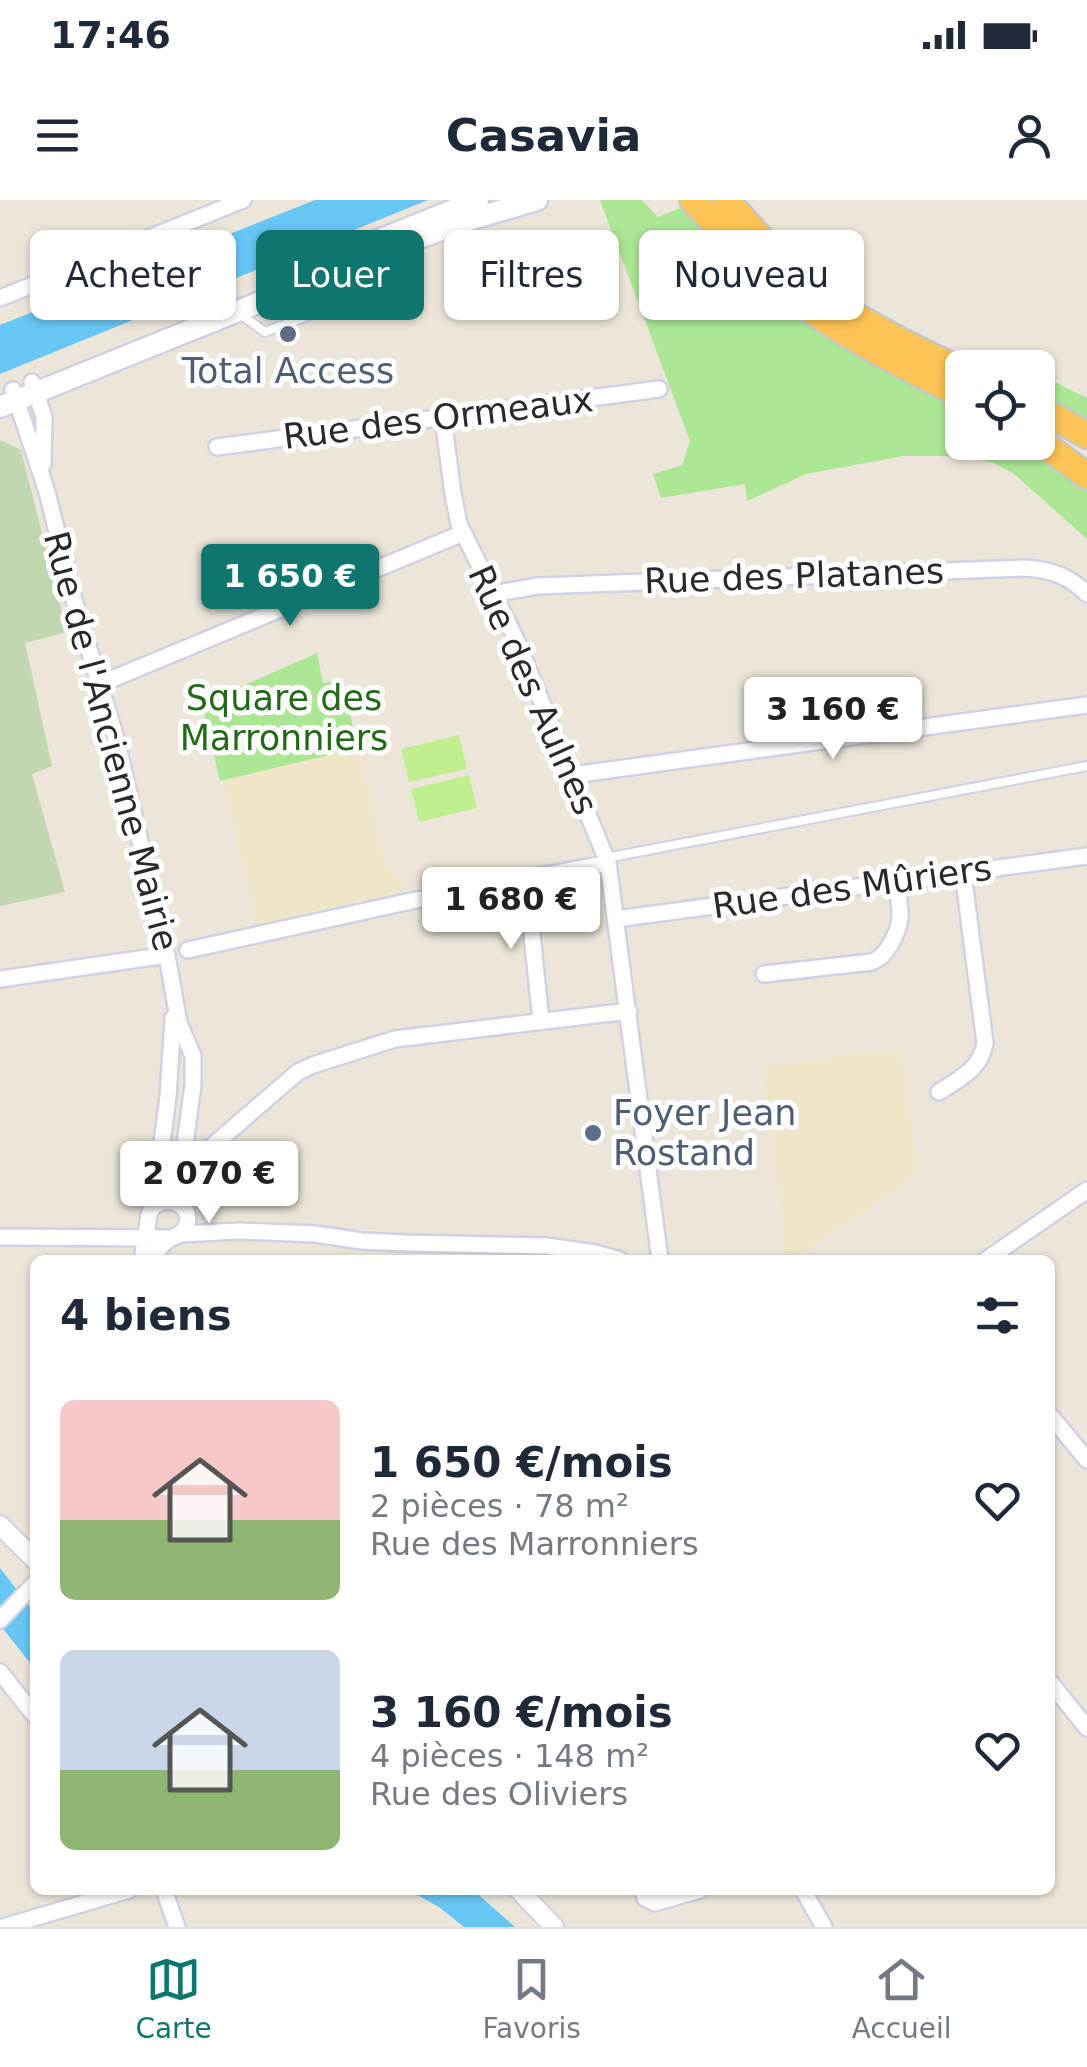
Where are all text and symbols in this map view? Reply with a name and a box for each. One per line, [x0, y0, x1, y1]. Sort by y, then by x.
text: 17:46 [50, 13, 171, 57]
icon: menu [30, 108, 85, 163]
icon: person [1002, 108, 1057, 163]
text: Casavia [446, 109, 641, 162]
chip: Acheter [30, 230, 236, 320]
chip: Louer [256, 230, 424, 320]
chip: Filtres [444, 230, 619, 320]
chip: Nouveau [639, 230, 864, 320]
marker: Total Access [277, 323, 299, 345]
map controls [945, 350, 1055, 460]
button: locate [945, 350, 1055, 460]
place label: Total Access [181, 351, 394, 391]
street label: Rue des Ormeaux [281, 379, 595, 457]
street label: Rue de l'Ancienne Mairie [36, 527, 186, 955]
pin: 1 650 € [198, 544, 382, 629]
street label: Rue des Platanes [643, 551, 945, 601]
text: 1 650 € [223, 557, 357, 595]
street label: Rue des Aulnes [460, 559, 606, 821]
pin: 3 160 € [741, 677, 925, 762]
park label: Square des Marronniers [180, 678, 388, 758]
text: 3 160 € [766, 690, 900, 728]
street label: Rue des Mûriers [710, 848, 994, 926]
pin: 1 680 € [419, 867, 603, 952]
text: 1 680 € [444, 880, 578, 918]
place label: Foyer Jean Rostand [613, 1093, 797, 1173]
marker: Foyer Jean Rostand [582, 1122, 604, 1144]
pin: 2 070 € [117, 1141, 301, 1226]
text: 2 070 € [142, 1154, 276, 1192]
icon: filters [970, 1288, 1025, 1343]
text: 4 biens [60, 1291, 232, 1340]
text: 1 650 €/mois [370, 1438, 673, 1487]
icon: home [140, 1440, 260, 1560]
icon: heart [970, 1473, 1025, 1528]
text: 2 pièces · 78 m² [370, 1487, 629, 1525]
text: Rue des Marronniers [370, 1525, 699, 1563]
text: 3 160 €/mois [370, 1688, 673, 1737]
icon: home [140, 1690, 260, 1810]
icon: heart [970, 1723, 1025, 1778]
text: 4 pièces · 148 m² [370, 1737, 649, 1775]
text: Rue des Oliviers [370, 1775, 628, 1813]
tab: Carte [135, 1952, 212, 2045]
tab: Favoris [483, 1952, 581, 2045]
tab: Accueil [852, 1952, 952, 2045]

